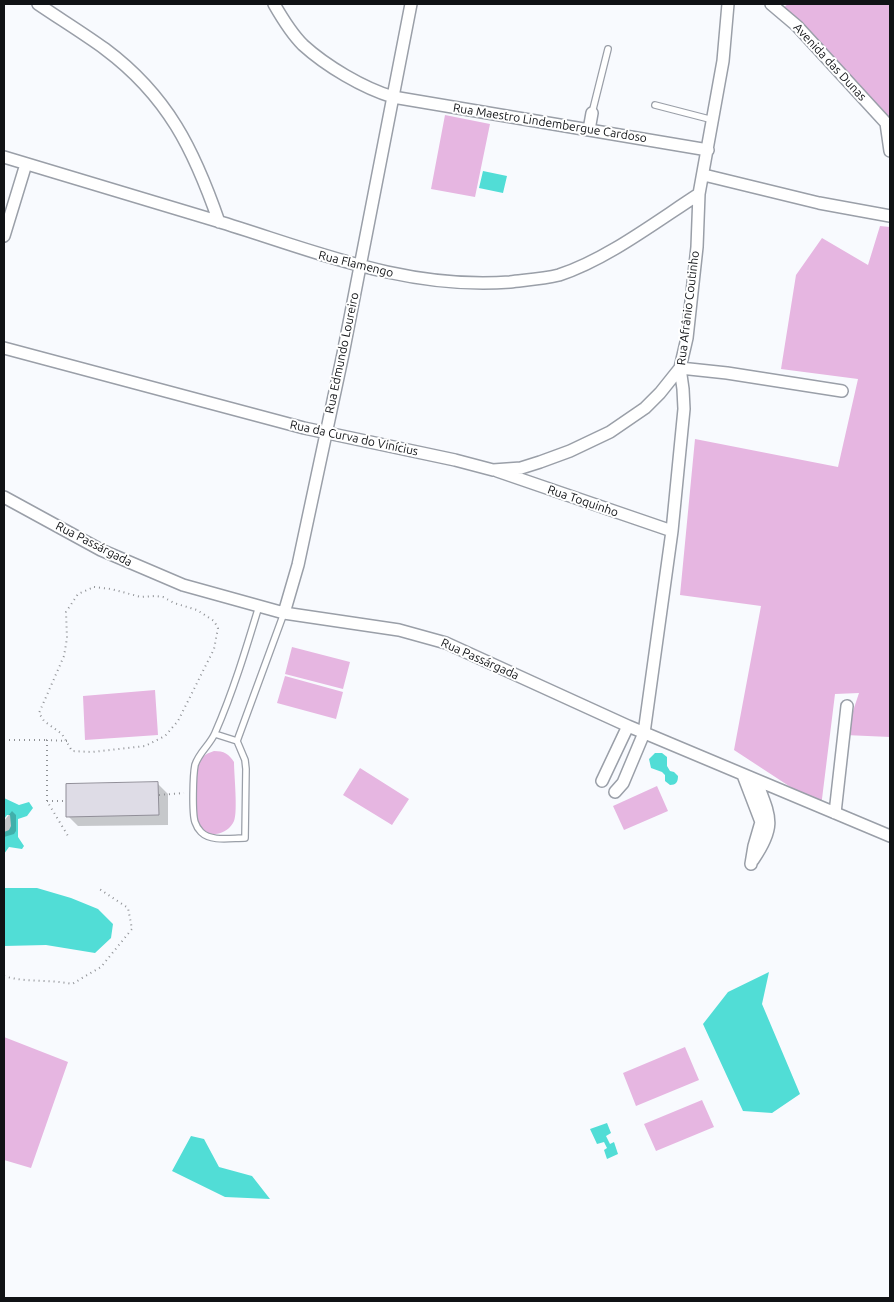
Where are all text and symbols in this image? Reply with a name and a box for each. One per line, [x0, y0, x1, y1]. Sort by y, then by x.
street label: Avenida das Dunas [790, 20, 870, 104]
street label: Rua Maestro Lindembergue Cardoso [452, 101, 648, 145]
street label: Rua Flamengo [317, 248, 395, 280]
street label: Rua Afrânio Coutinho [674, 250, 702, 366]
street label: Rua Edmundo Loureiro [322, 291, 362, 415]
street label: Rua da Curva do Vinícius [288, 417, 420, 459]
street label: Rua Toquinho [546, 482, 620, 520]
street label: Rua Passárgada [53, 519, 135, 569]
street label: Rua Passárgada [439, 635, 521, 683]

